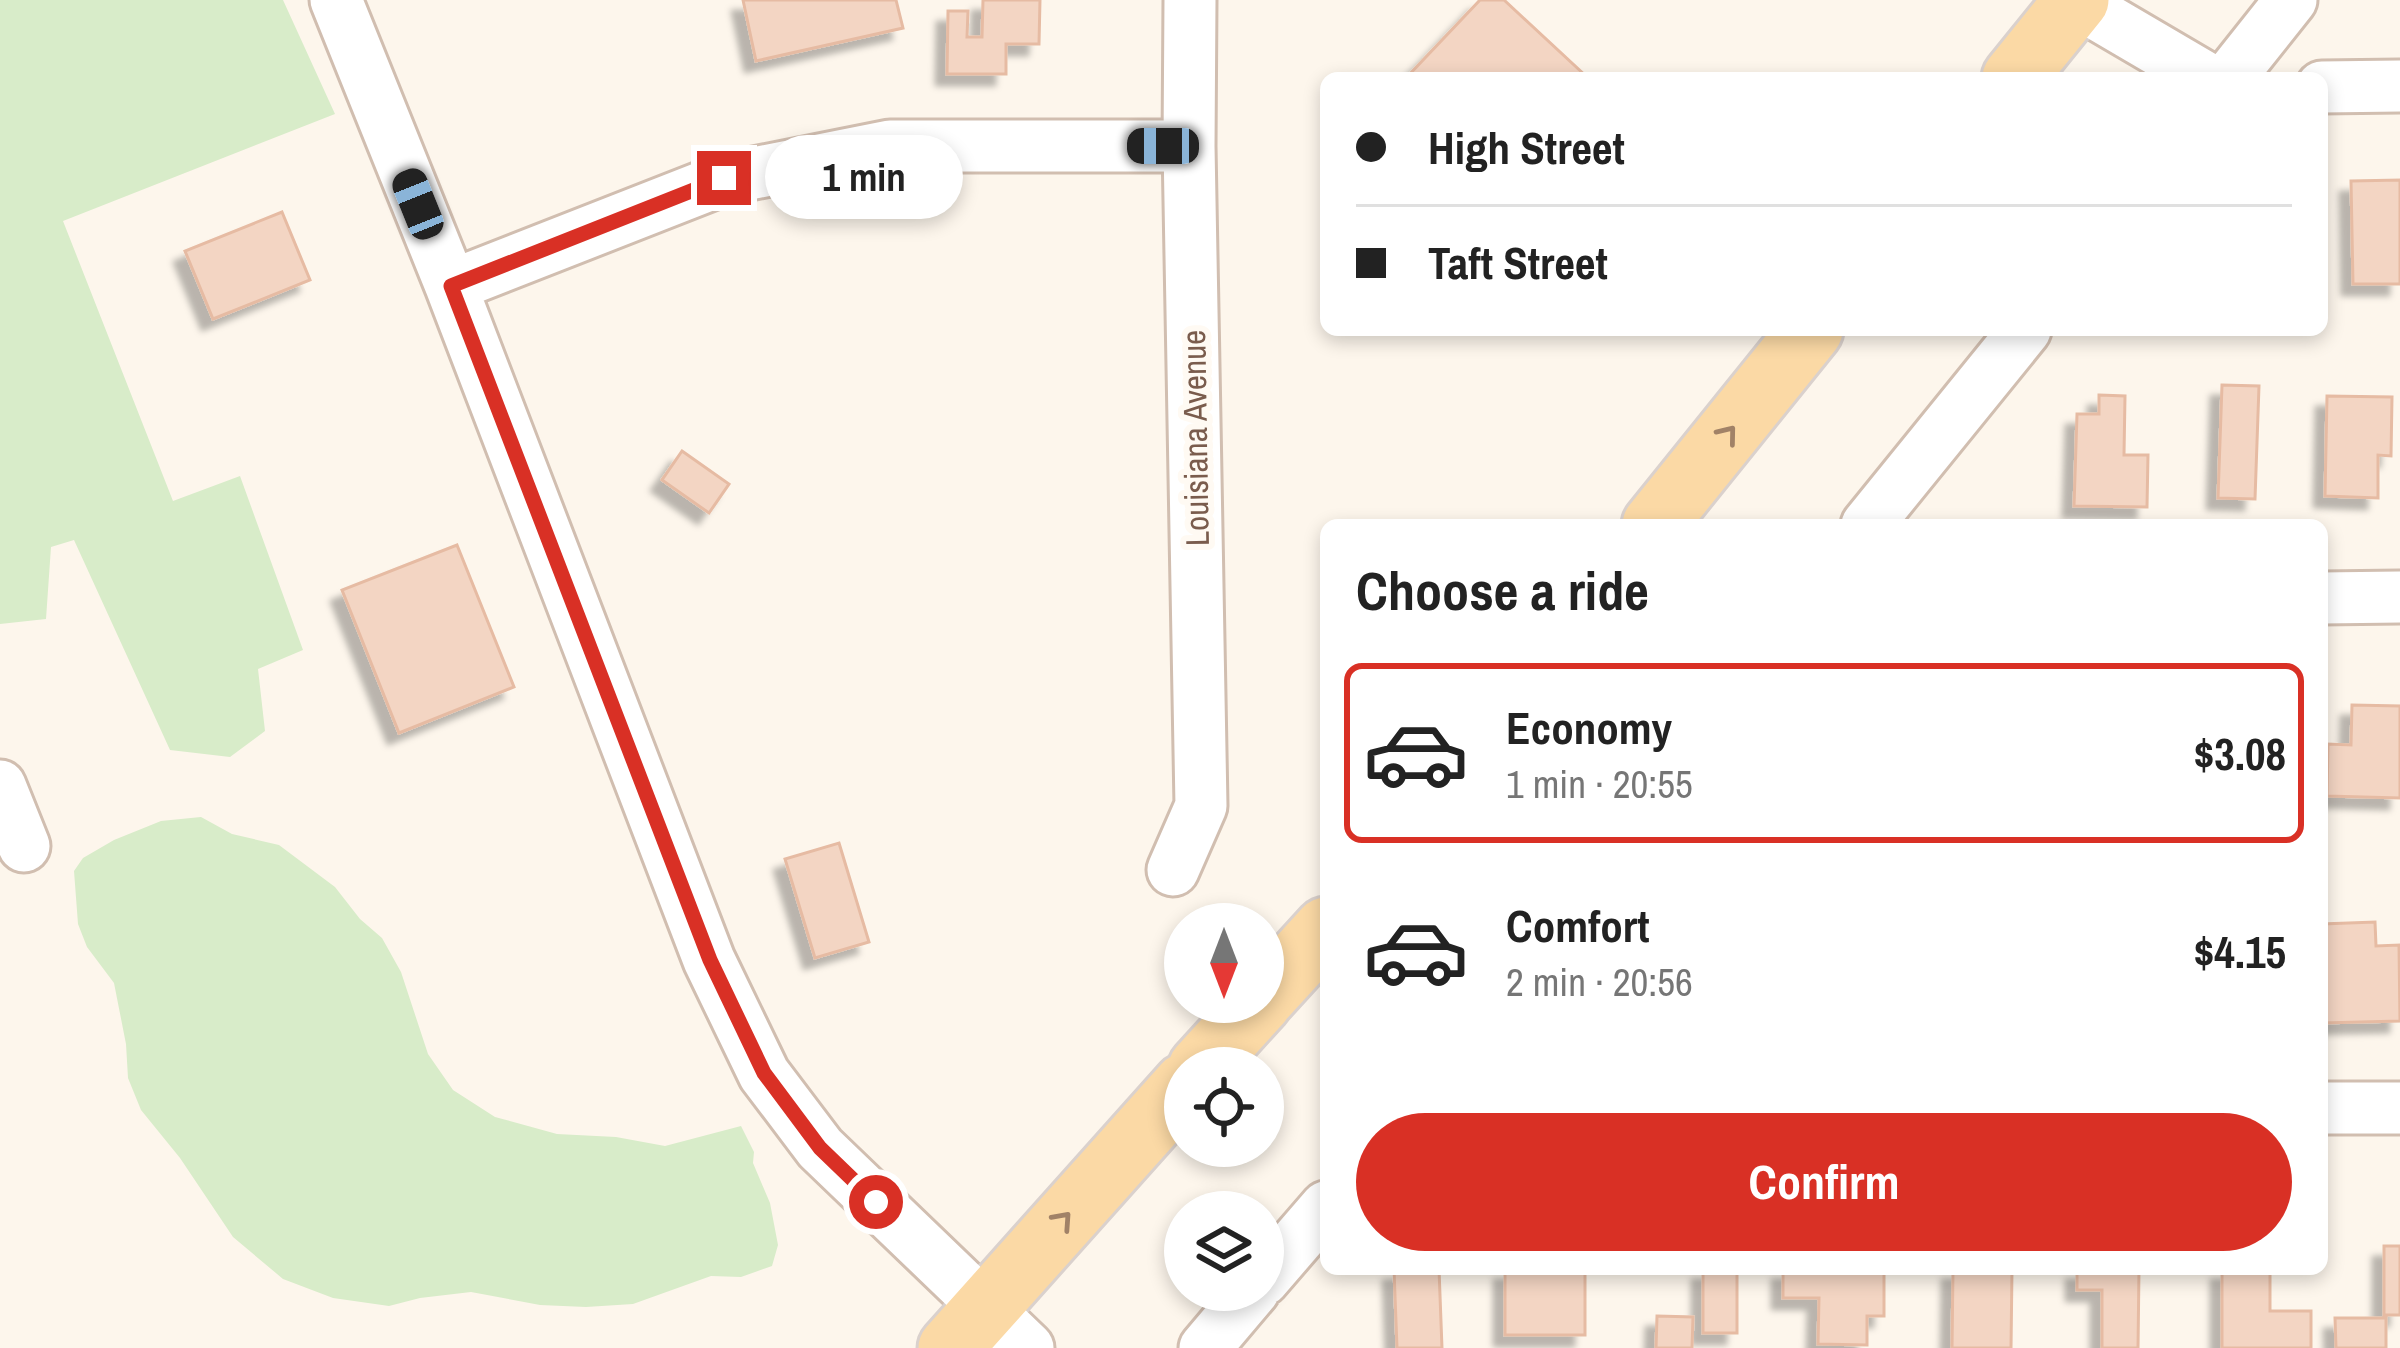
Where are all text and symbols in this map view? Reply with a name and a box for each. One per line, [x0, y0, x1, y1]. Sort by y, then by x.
text: High Street [1428, 117, 1625, 178]
car [1127, 128, 1199, 164]
callout: 1 min [766, 136, 964, 220]
route end [697, 151, 751, 205]
text: 1 min [822, 151, 906, 203]
car [388, 164, 448, 244]
text: Taft Street [1428, 232, 1608, 293]
street label: Louisiana Avenue [1171, 330, 1219, 546]
one-way arrow [1714, 426, 1735, 448]
text: Choose a ride [1356, 554, 1649, 627]
text: Economy [1506, 697, 1672, 758]
icon: car [1362, 699, 1470, 807]
text: $3.08 [2194, 723, 2286, 784]
text: 1 min · 20:55 [1506, 758, 1693, 810]
text: Comfort [1506, 895, 1649, 956]
icon: car [1362, 897, 1470, 1005]
north arrow [1164, 903, 1284, 1023]
map controls [1164, 903, 1284, 1311]
text: $4.15 [2194, 921, 2286, 982]
text: 2 min · 20:56 [1506, 956, 1693, 1008]
button: locate [1164, 1047, 1284, 1167]
button: Confirm [1356, 1113, 2292, 1251]
route start [849, 1175, 903, 1229]
button: layers [1164, 1191, 1284, 1311]
one-way arrow [1049, 1213, 1070, 1234]

